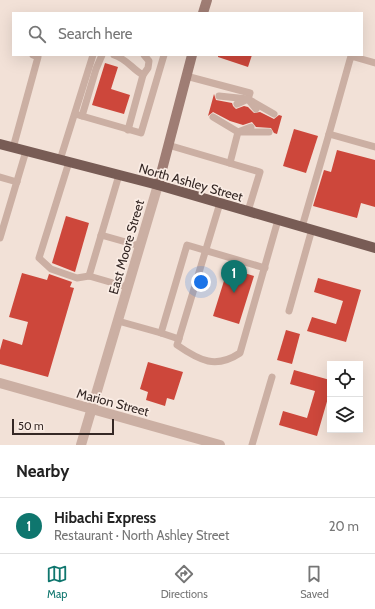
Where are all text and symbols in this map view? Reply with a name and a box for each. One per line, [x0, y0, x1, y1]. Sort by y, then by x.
search box [12, 12, 363, 56]
icon: search [26, 23, 48, 45]
text: Search here [58, 25, 133, 43]
street label: North Ashley Street [137, 159, 245, 205]
street label: East Moore Street [105, 197, 147, 296]
pin: 1 [221, 260, 247, 293]
your location [191, 272, 211, 292]
map controls [327, 361, 363, 433]
button: locate [327, 361, 363, 397]
street label: Marion Street [75, 385, 152, 420]
button: layers [327, 397, 363, 433]
scale bar [12, 417, 114, 436]
text: 50 m [18, 419, 44, 433]
text: Nearby [16, 461, 69, 481]
text: Hibachi Express [54, 509, 156, 527]
text: 1 [27, 518, 31, 534]
text: 20 m [329, 518, 359, 534]
text: Restaurant · North Ashley Street [54, 527, 229, 543]
tab: Map [46, 563, 68, 601]
tab: Directions [161, 563, 208, 601]
tab: Saved [300, 563, 329, 601]

